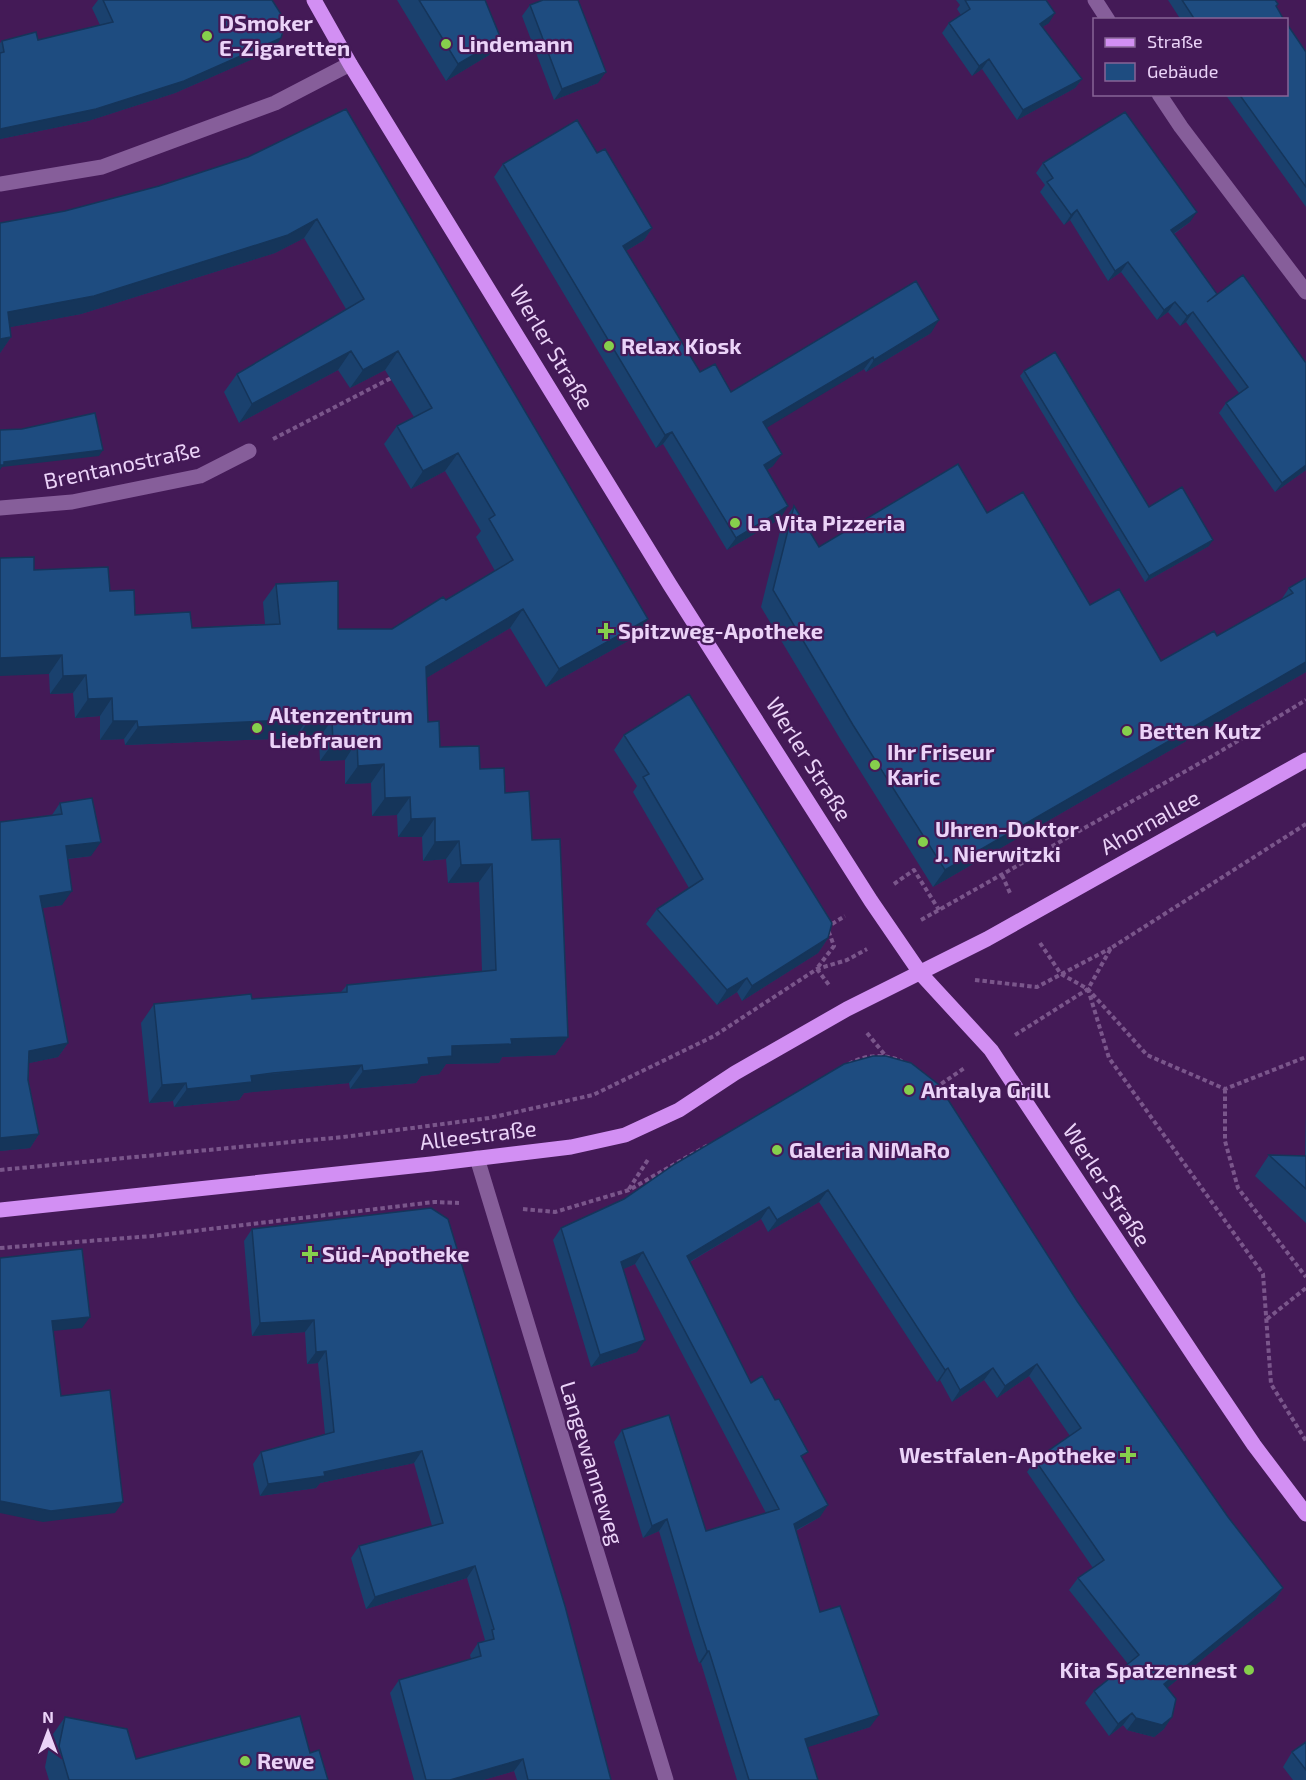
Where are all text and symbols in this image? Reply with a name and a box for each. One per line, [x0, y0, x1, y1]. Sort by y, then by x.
place label: DSmoker E-Zigaretten [219, 9, 350, 60]
legend [1093, 18, 1288, 96]
marker: DSmoker E-Zigaretten [200, 29, 214, 43]
place label: Lindemann [458, 30, 573, 56]
text: Straße [1147, 30, 1203, 52]
marker: Lindemann [439, 37, 453, 51]
text: Gebäude [1147, 60, 1218, 82]
street label: Werler Straße [505, 279, 600, 414]
place label: Relax Kiosk [621, 332, 742, 358]
marker: Relax Kiosk [602, 339, 616, 353]
street label: Brentanostraße [41, 435, 203, 493]
place label: La Vita Pizzeria [747, 509, 905, 535]
marker: La Vita Pizzeria [728, 516, 742, 530]
place label: Spitzweg-Apotheke [618, 617, 823, 643]
marker: Spitzweg-Apotheke [599, 624, 613, 638]
street label: Werler Straße [761, 692, 858, 825]
place label: Altenzentrum Liebfrauen [269, 701, 413, 752]
place label: Betten Kutz [1139, 717, 1261, 743]
marker: Altenzentrum Liebfrauen [250, 721, 264, 735]
marker: Betten Kutz [1120, 724, 1134, 738]
place label: Ihr Friseur Karic [887, 738, 995, 789]
marker: Ihr Friseur Karic [868, 758, 882, 772]
street label: Ahornallee [1095, 783, 1204, 859]
place label: Uhren-Doktor J. Nierwitzki [935, 815, 1080, 866]
marker: Uhren-Doktor J. Nierwitzki [916, 835, 930, 849]
place label: Antalya Grill [921, 1076, 1051, 1103]
marker: Antalya Grill [902, 1083, 916, 1097]
street label: Alleestraße [418, 1114, 538, 1154]
street label: Werler Straße [1059, 1118, 1157, 1251]
place label: Galeria NiMaRo [789, 1136, 950, 1162]
marker: Galeria NiMaRo [770, 1143, 784, 1157]
place label: Süd-Apotheke [322, 1240, 470, 1266]
marker: Süd-Apotheke [303, 1247, 317, 1261]
street label: Langewanneweg [556, 1378, 630, 1548]
place label: Westfalen-Apotheke [899, 1441, 1116, 1467]
marker: Westfalen-Apotheke [1121, 1448, 1135, 1462]
place label: Kita Spatzennest [1060, 1656, 1237, 1682]
marker: Kita Spatzennest [1242, 1663, 1256, 1677]
north arrow [18, 1702, 78, 1762]
text: N [42, 1707, 54, 1726]
place label: Rewe [257, 1747, 314, 1773]
marker: Rewe [238, 1754, 252, 1768]

